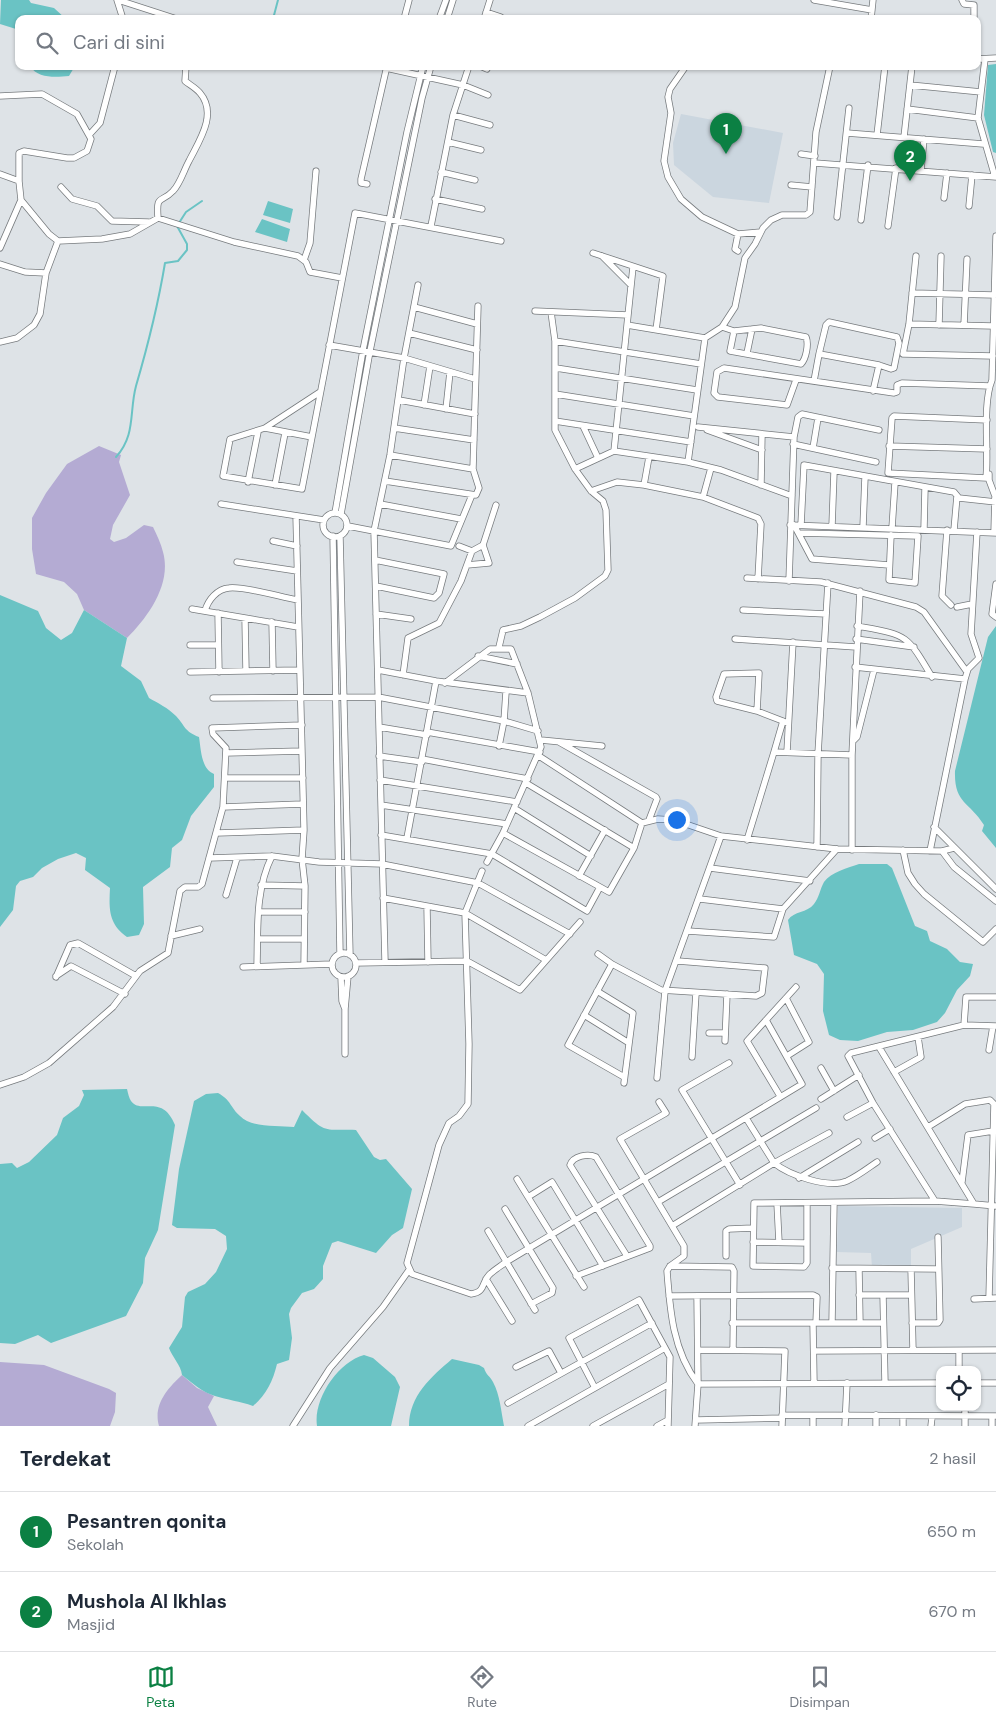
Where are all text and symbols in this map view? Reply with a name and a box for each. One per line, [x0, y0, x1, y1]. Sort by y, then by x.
search box [15, 15, 981, 70]
icon: search [33, 29, 61, 57]
text: Cari di sini [73, 30, 165, 55]
pin: 1 [710, 113, 742, 154]
pin: 2 [894, 140, 926, 181]
your location [664, 807, 690, 833]
map controls [936, 1366, 981, 1411]
button: locate [936, 1366, 981, 1411]
text: Terdekat [20, 1445, 111, 1473]
text: 2 hasil [929, 1448, 976, 1469]
text: Pesantren qonita [67, 1509, 226, 1534]
text: 1 [33, 1521, 39, 1542]
text: 650 m [927, 1521, 976, 1542]
text: Sekolah [67, 1534, 124, 1555]
text: Mushola Al Ikhlas [67, 1589, 227, 1614]
text: 2 [31, 1601, 41, 1622]
text: 670 m [929, 1601, 976, 1622]
text: Masjid [67, 1614, 115, 1635]
tab: Peta [146, 1663, 175, 1711]
tab: Rute [467, 1663, 497, 1711]
tab: Disimpan [789, 1663, 850, 1711]

